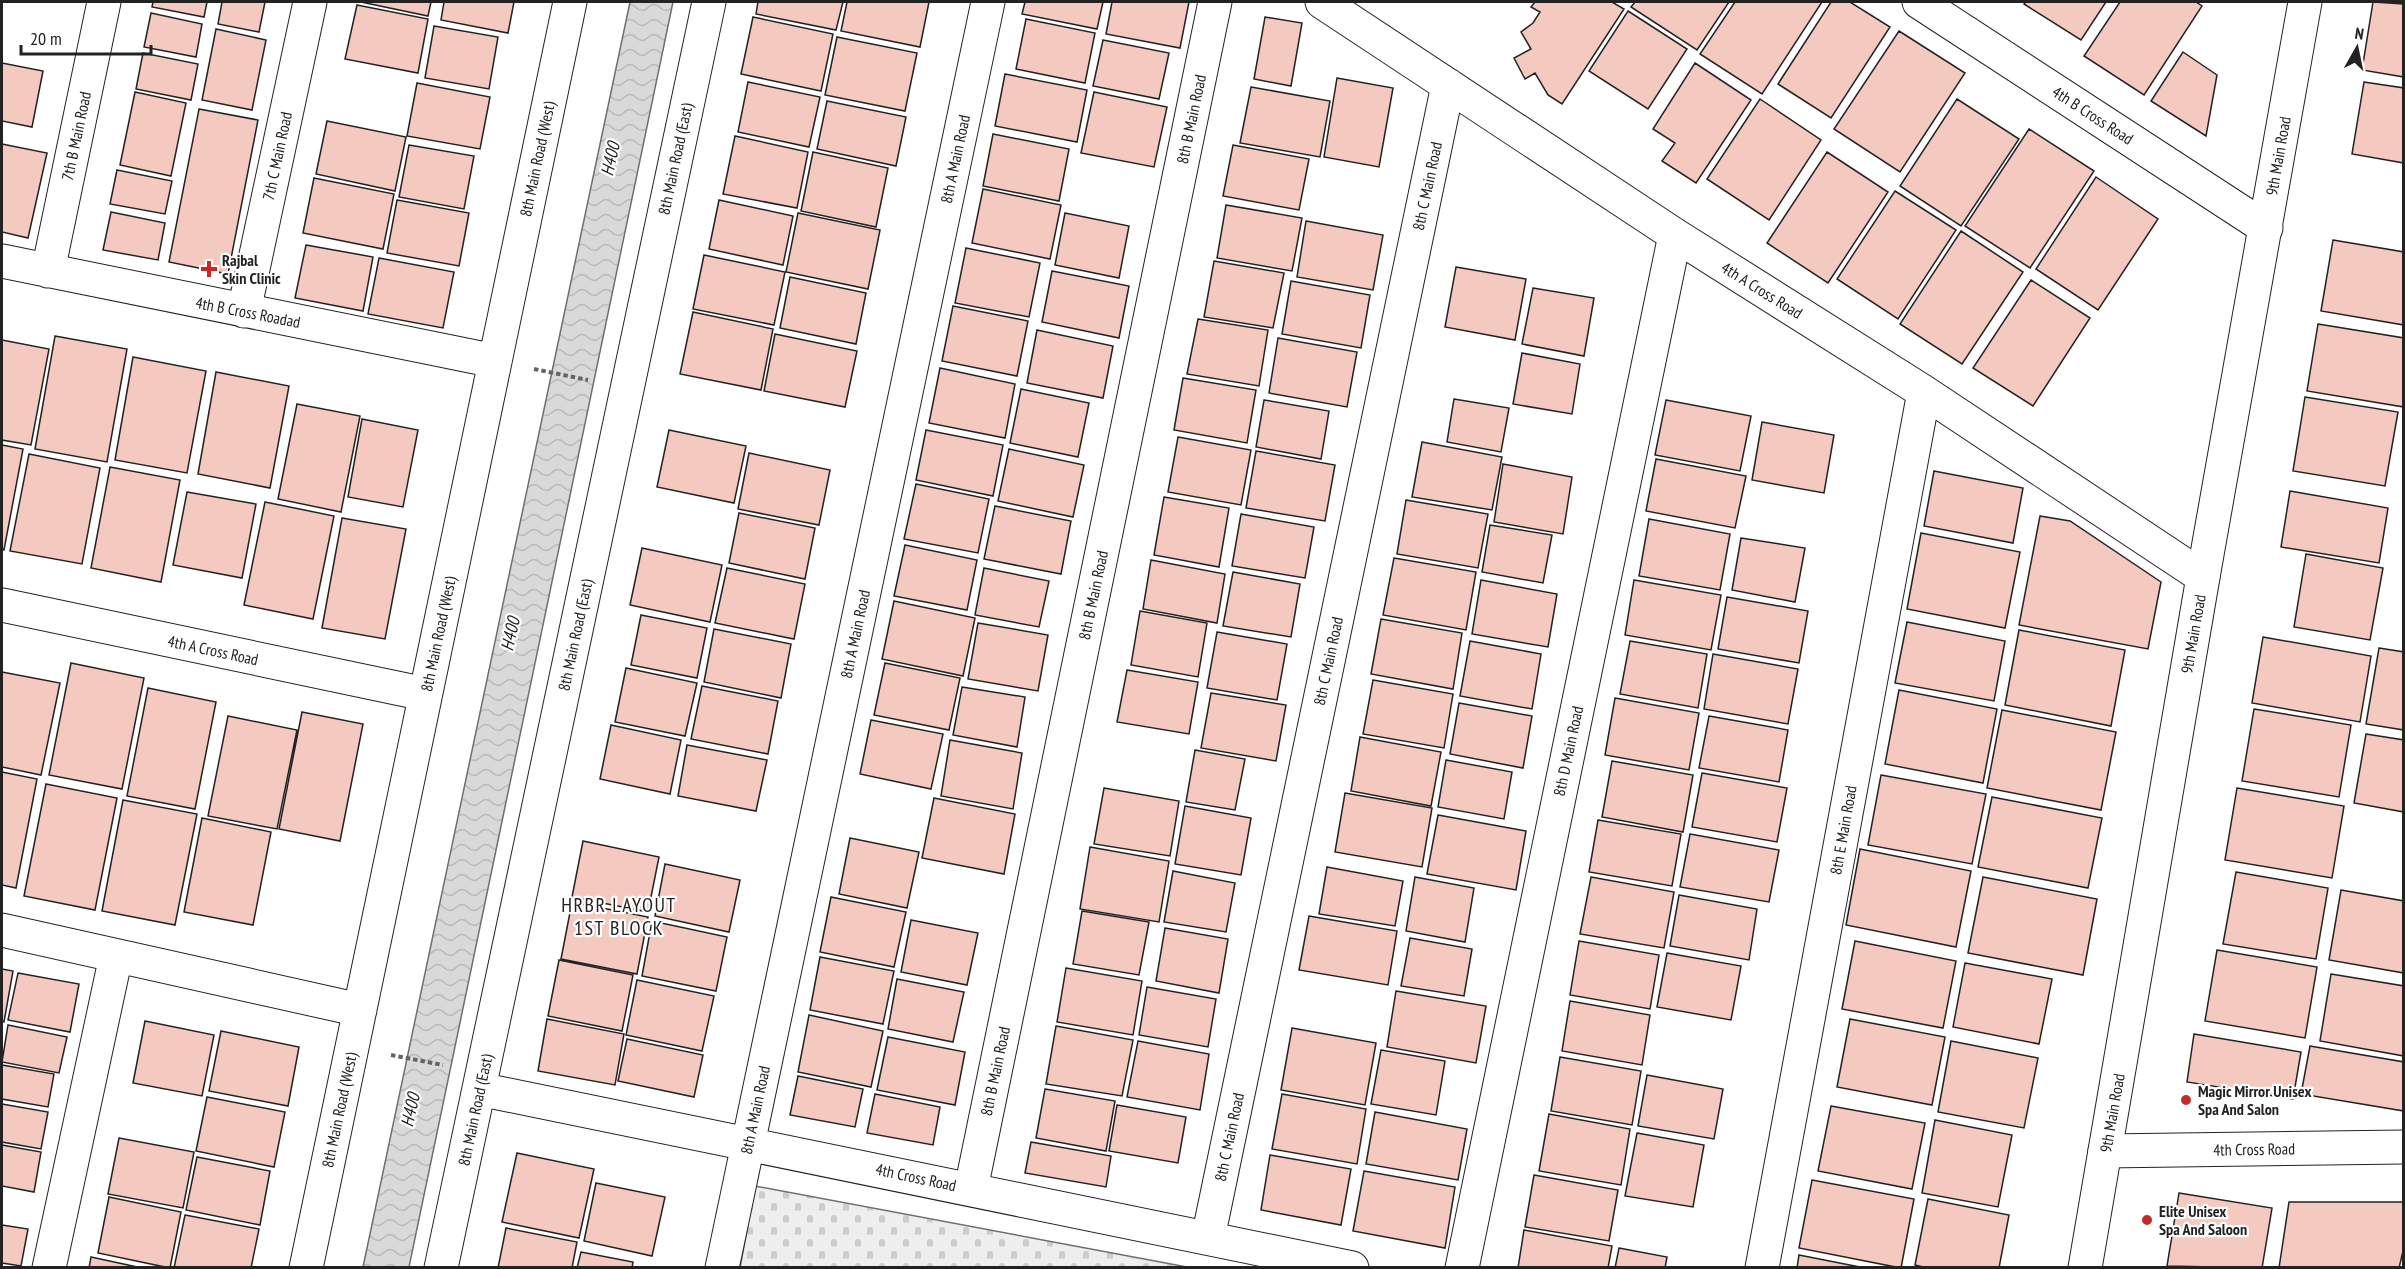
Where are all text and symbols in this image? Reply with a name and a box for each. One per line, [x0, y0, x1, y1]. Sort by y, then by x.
scale bar [21, 18, 152, 56]
north arrow [2327, 18, 2387, 78]
text: N [2354, 23, 2365, 44]
text: 20 m [30, 27, 62, 50]
street label: 8th B Main Road [1172, 72, 1210, 165]
street label: 4th B Cross Road [2049, 81, 2137, 149]
street label: 7th B Main Road [57, 90, 95, 182]
street label: 8th Main Road (West) [515, 99, 559, 218]
street label: 8th Main Road (East) [653, 101, 697, 217]
street label: 7th C Main Road [258, 110, 296, 202]
street label: 8th A Main Road [936, 113, 974, 205]
street label: 9th Main Road [2261, 115, 2295, 197]
water label: H400 [595, 138, 625, 178]
street label: 8th C Main Road [1408, 140, 1446, 232]
place label: Rajbal Skin Clinic [222, 250, 281, 288]
street label: 4th A Cross Road [1718, 257, 1806, 323]
marker: Rajbal Skin Clinic [200, 260, 218, 278]
street label: 4th B Cross Roadad [194, 292, 302, 332]
street label: 8th B Main Road [1074, 548, 1112, 641]
street label: 8th Main Road (West) [416, 574, 460, 693]
street label: 8th Main Road (East) [553, 577, 597, 693]
street label: 8th A Main Road [836, 588, 874, 680]
street label: 9th Main Road [2176, 593, 2210, 675]
water label: H400 [495, 613, 525, 653]
street label: 8th C Main Road [1309, 615, 1347, 707]
street label: 4th A Cross Road [166, 631, 260, 669]
street label: 8th D Main Road [1549, 704, 1587, 798]
street label: 8th E Main Road [1825, 784, 1861, 876]
district label: HRBR LAYOUT 1ST BLOCK [561, 892, 677, 941]
street label: 8th B Main Road [976, 1024, 1014, 1117]
street label: 8th Main Road (West) [317, 1050, 361, 1169]
street label: 8th Main Road (East) [453, 1052, 497, 1168]
street label: 8th A Main Road [736, 1064, 774, 1156]
street label: 9th Main Road [2095, 1072, 2129, 1154]
place label: Magic Mirror Unisex Spa And Salon [2198, 1081, 2311, 1119]
water label: H400 [395, 1089, 425, 1129]
street label: 8th C Main Road [1210, 1091, 1248, 1183]
marker: Magic Mirror Unisex Spa And Salon [2179, 1093, 2193, 1107]
street label: 4th Cross Road [2213, 1138, 2295, 1160]
street label: 4th Cross Road [874, 1159, 958, 1195]
place label: Elite Unisex Spa And Saloon [2159, 1201, 2247, 1239]
marker: Elite Unisex Spa And Saloon [2140, 1213, 2154, 1227]

